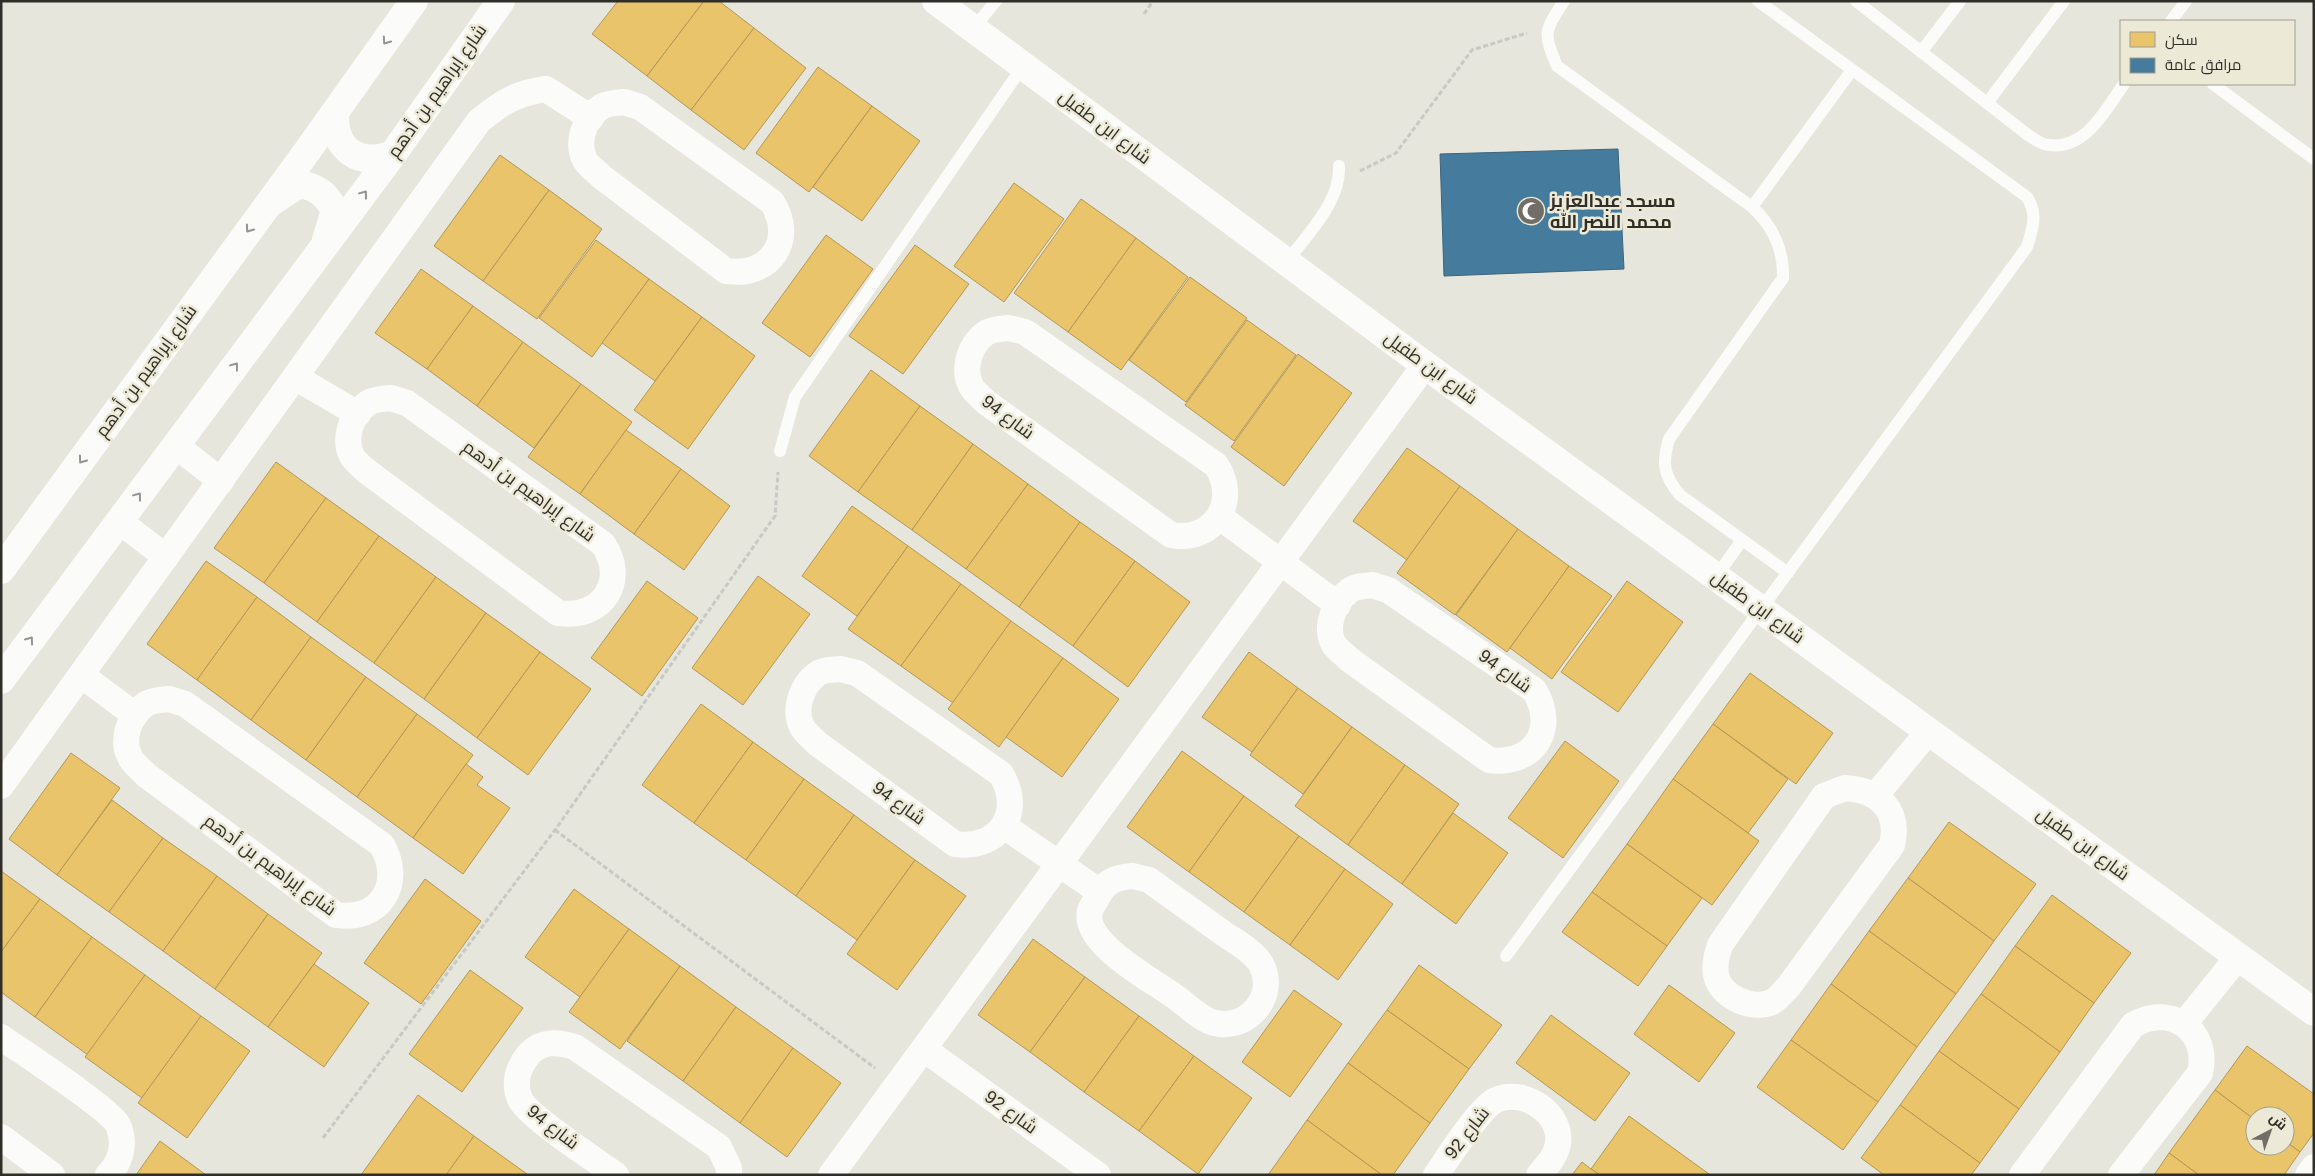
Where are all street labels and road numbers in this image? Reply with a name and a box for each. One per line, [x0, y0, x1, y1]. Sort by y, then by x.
street label: شارع إبراهيم بن أدهم [383, 20, 492, 163]
street label: شارع ابن طفيل [1054, 86, 1155, 170]
street label: شارع إبراهيم بن أدهم [91, 300, 202, 442]
street label: شارع ابن طفيل [1380, 328, 1481, 410]
street label: شارع 94 [977, 391, 1038, 445]
street label: شارع إبراهيم بن أدهم [458, 436, 600, 547]
street label: شارع ابن طفيل [1707, 567, 1808, 649]
street label: شارع 94 [1474, 645, 1535, 698]
street label: شارع 94 [868, 777, 929, 830]
street label: شارع ابن طفيل [2032, 804, 2133, 886]
street label: شارع إبراهيم بن أدهم [199, 810, 341, 921]
street label: شارع 92 [980, 1086, 1041, 1139]
street label: شارع 94 [522, 1101, 583, 1155]
street label: شارع 92 [1441, 1103, 1495, 1164]

